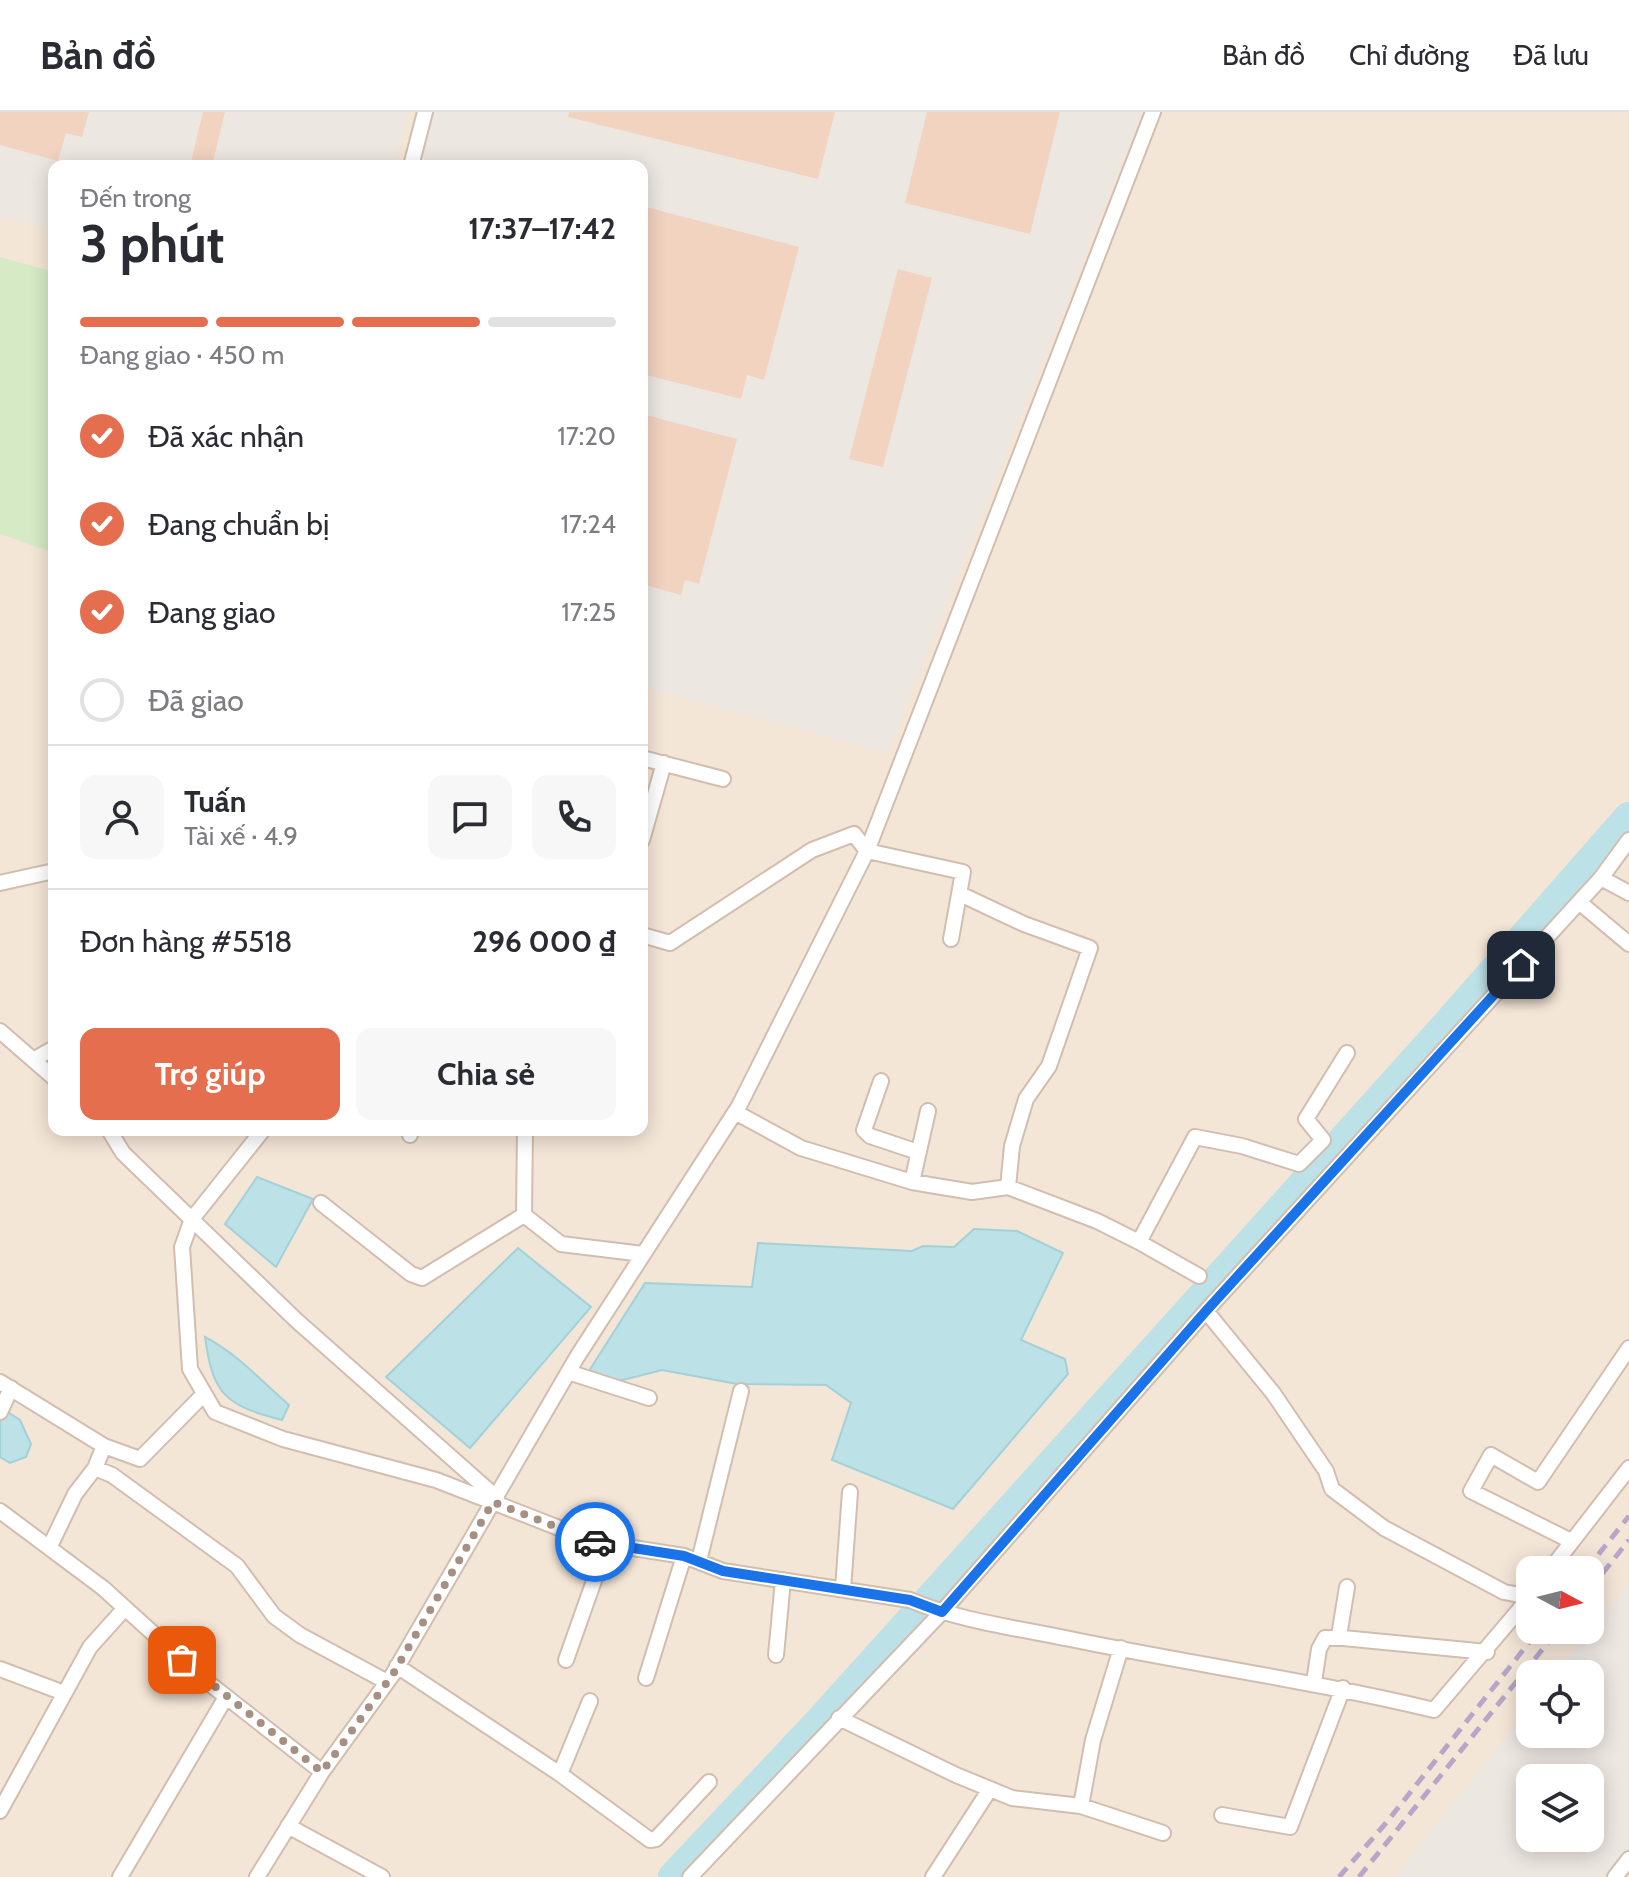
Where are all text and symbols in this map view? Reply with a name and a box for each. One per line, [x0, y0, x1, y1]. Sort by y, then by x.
text: Bản đồ [40, 32, 156, 79]
text: Bản đồ [1222, 38, 1305, 72]
text: Chỉ đường [1349, 38, 1469, 72]
text: Đã lưu [1513, 38, 1589, 72]
text: Đến trong [80, 182, 191, 214]
text: 17:37–17:42 [468, 210, 616, 247]
text: 3 phút [80, 212, 225, 275]
text: Đang giao · 450 m [80, 339, 284, 371]
icon: check [80, 414, 124, 458]
text: Đã xác nhận [148, 418, 304, 455]
text: 17:20 [557, 420, 616, 452]
icon: check [80, 502, 124, 546]
text: Đang chuẩn bị [148, 506, 329, 543]
text: 17:24 [560, 508, 616, 540]
icon: check [80, 590, 124, 634]
text: Đang giao [148, 594, 276, 631]
text: 17:25 [561, 596, 616, 628]
text: Đã giao [148, 682, 244, 719]
button: person [80, 775, 164, 859]
button: chat [428, 775, 512, 859]
button: phone [532, 775, 616, 859]
text: Tuấn [184, 783, 246, 820]
text: Tài xế · 4.9 [184, 820, 298, 852]
text: Đơn hàng #5518 [80, 923, 293, 960]
text: 296 000 ₫ [472, 923, 616, 960]
pin [1487, 931, 1555, 999]
icon: home [1499, 943, 1543, 987]
button: Trợ giúp [80, 1028, 340, 1120]
button: Chia sẻ [356, 1028, 616, 1120]
courier [555, 1502, 635, 1582]
icon: car [573, 1520, 617, 1564]
north arrow [1516, 1556, 1604, 1644]
map controls [1516, 1556, 1604, 1852]
pin [148, 1626, 216, 1694]
icon: bag [160, 1638, 204, 1682]
button: locate [1516, 1660, 1604, 1748]
button: layers [1516, 1764, 1604, 1852]

